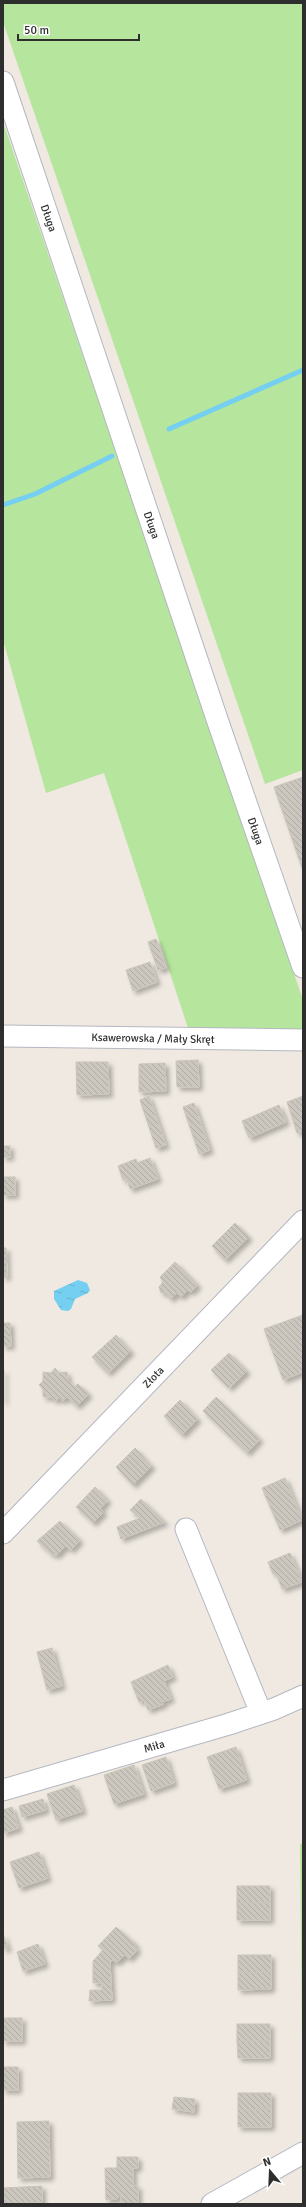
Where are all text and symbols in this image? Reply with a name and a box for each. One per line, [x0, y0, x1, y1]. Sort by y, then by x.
scale bar [18, 16, 139, 42]
text: 50 m [24, 23, 49, 38]
street label: Długa [38, 203, 59, 234]
street label: Długa [141, 510, 162, 541]
street label: Długa [245, 816, 266, 847]
street label: Ksawerowska / Mały Skręt [91, 1031, 215, 1046]
street label: Złota [140, 1364, 167, 1391]
street label: Miła [142, 1737, 166, 1756]
north arrow [250, 2151, 290, 2191]
text: N [261, 2155, 273, 2169]

